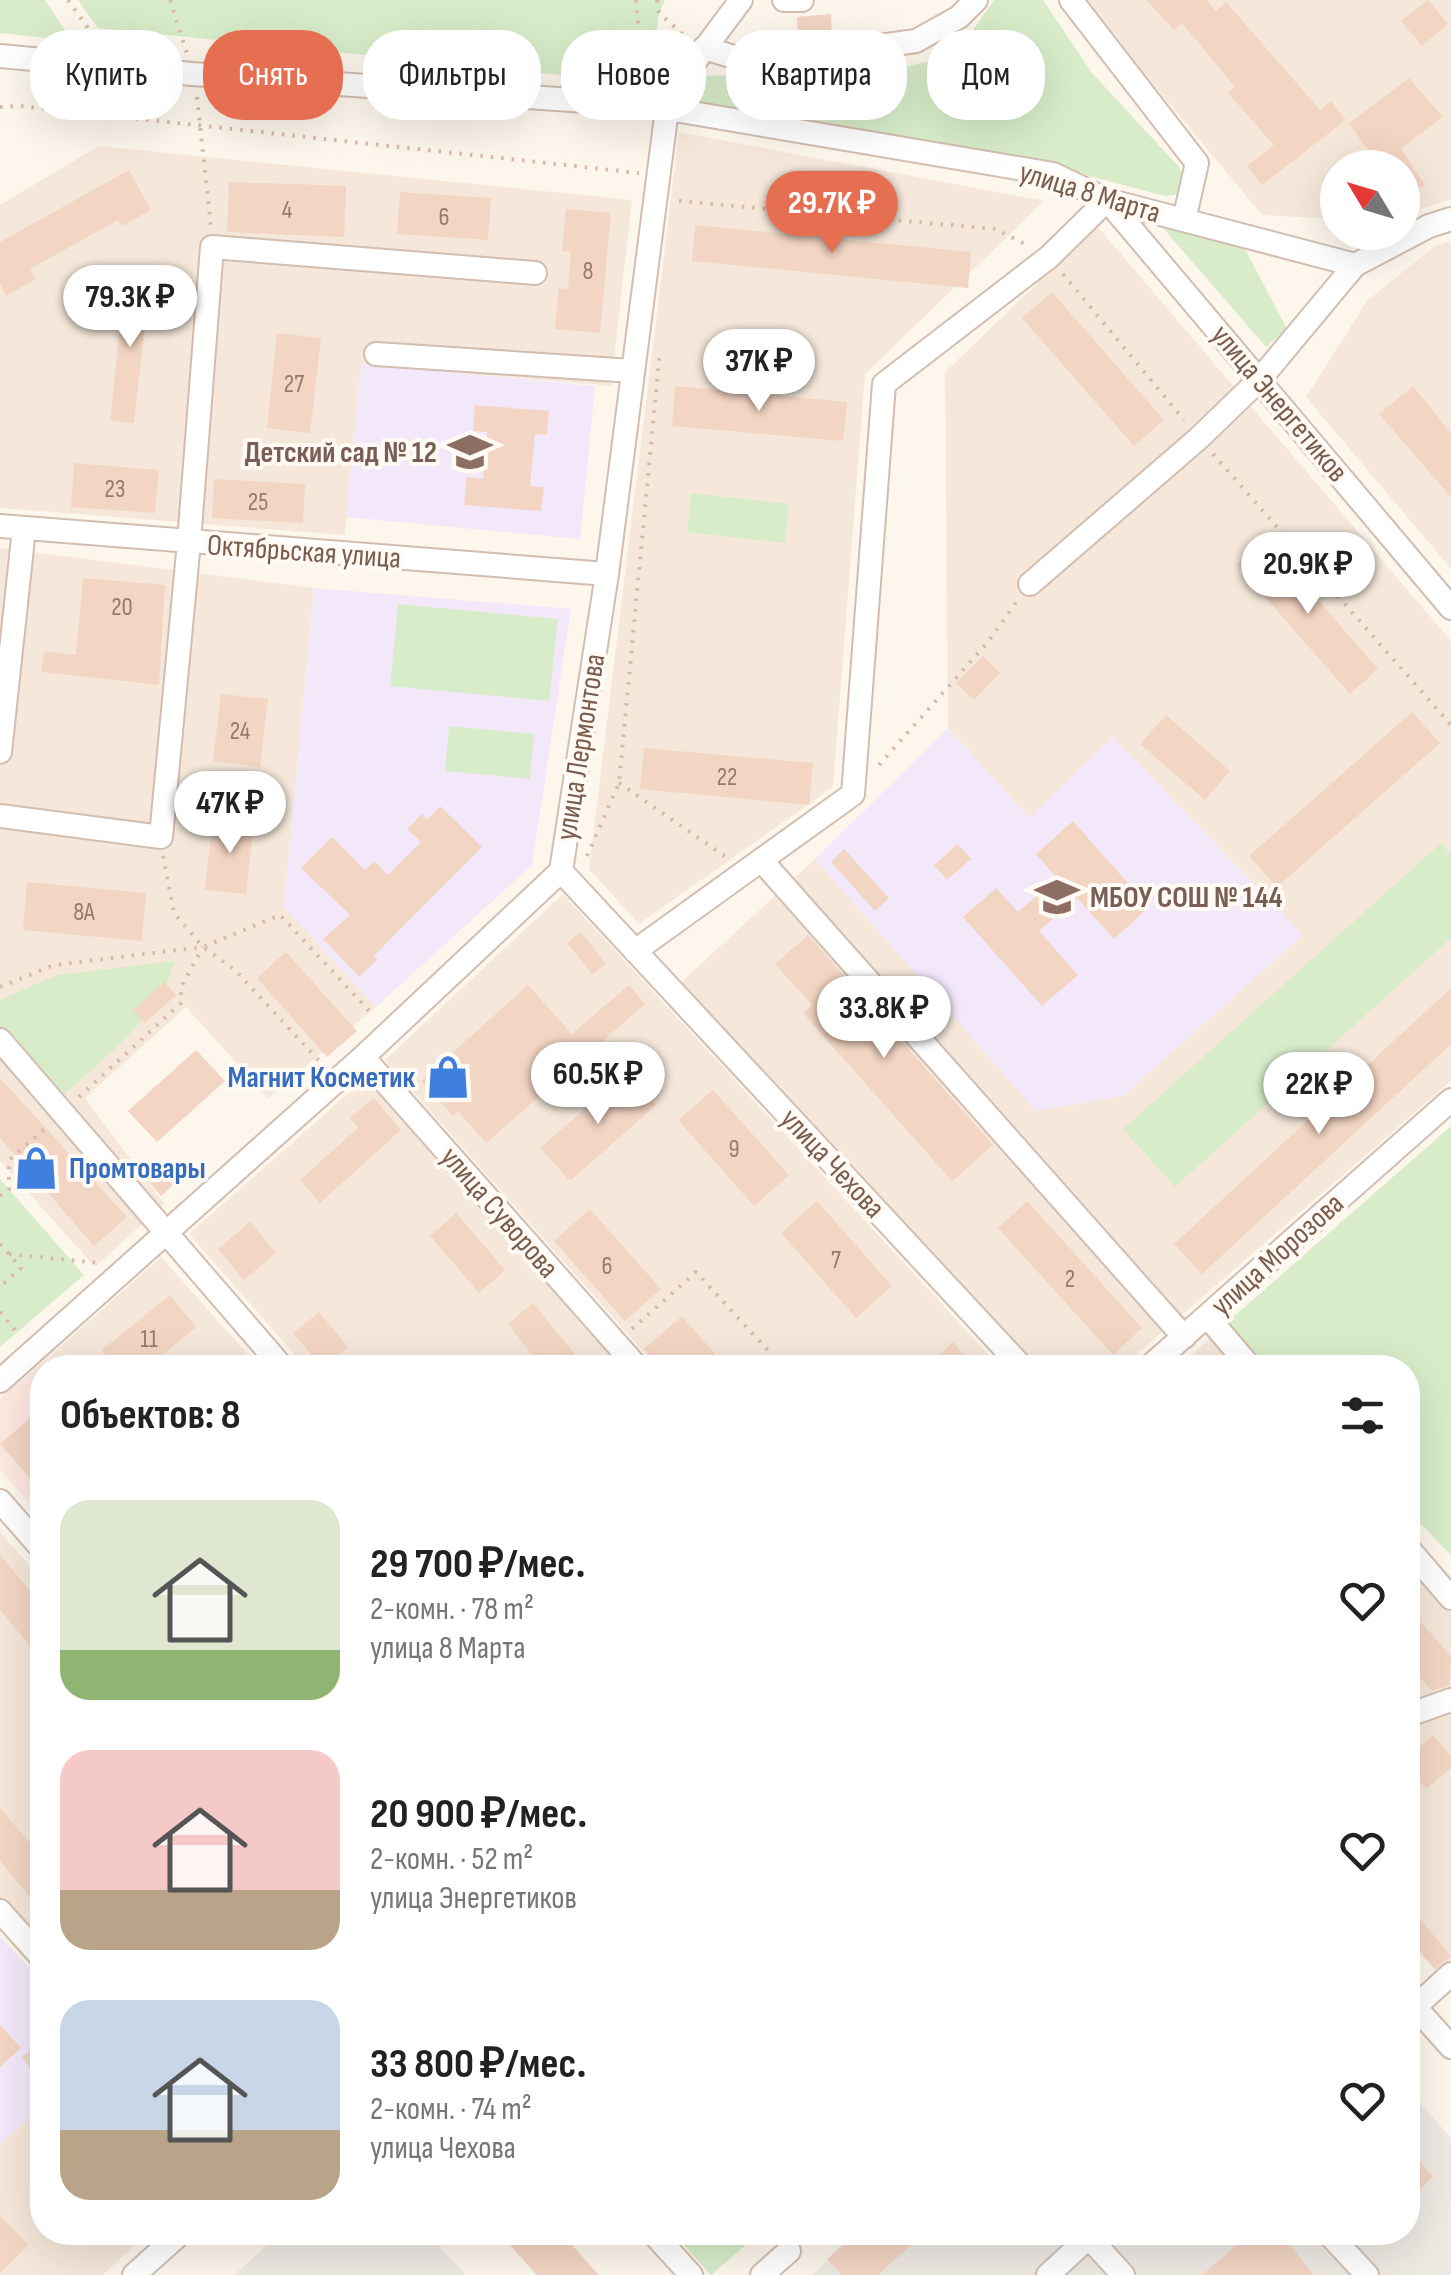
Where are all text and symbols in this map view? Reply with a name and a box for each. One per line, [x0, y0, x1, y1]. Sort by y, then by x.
chip: Купить [30, 30, 183, 120]
chip: Снять [203, 30, 343, 120]
chip: Фильтры [363, 30, 541, 120]
chip: Новое [561, 30, 706, 120]
chip: Квартира [726, 30, 907, 120]
chip: Дом [927, 30, 1045, 120]
north arrow [1320, 150, 1420, 250]
map controls [1320, 150, 1420, 250]
street label: улица 8 Марта [1015, 154, 1165, 231]
pin: 29.7K ₽ [740, 171, 924, 256]
text: 29.7K ₽ [788, 184, 876, 223]
house number: 4 [282, 195, 292, 226]
house number: 6 [439, 202, 449, 233]
house number: 8 [583, 256, 593, 287]
pin: 79.3K ₽ [38, 265, 222, 350]
text: 79.3K ₽ [85, 278, 175, 317]
street label: улица Энергетиков [1203, 318, 1355, 489]
pin: 37K ₽ [689, 329, 829, 414]
text: 37K ₽ [725, 342, 793, 381]
house number: 27 [284, 369, 304, 400]
school or university icon: Детский сад № 12 [446, 428, 494, 476]
place label: Детский сад № 12 [244, 435, 437, 471]
house number: 23 [105, 474, 125, 505]
house number: 25 [248, 487, 268, 518]
street label: Октябрьская улица [206, 527, 402, 577]
pin: 20.9K ₽ [1216, 532, 1400, 617]
text: 20.9K ₽ [1263, 545, 1353, 584]
house number: 20 [111, 592, 133, 623]
street label: улица Лермонтова [548, 651, 613, 843]
house number: 24 [230, 716, 250, 747]
house number: 22 [717, 762, 737, 793]
pin: 47K ₽ [160, 771, 300, 856]
text: 47K ₽ [196, 784, 264, 823]
school or university icon: МБОУ СОШ № 144 [1033, 873, 1081, 921]
place label: МБОУ СОШ № 144 [1090, 880, 1283, 916]
house number: 8А [73, 897, 95, 928]
pin: 33.8K ₽ [792, 976, 976, 1061]
text: 33.8K ₽ [839, 989, 929, 1028]
pin: 60.5K ₽ [506, 1042, 690, 1127]
pin: 22K ₽ [1249, 1052, 1389, 1137]
shop icon: Магнит Косметик [424, 1053, 472, 1101]
text: 60.5K ₽ [553, 1055, 643, 1094]
place label: Магнит Косметик [228, 1060, 415, 1096]
text: 22K ₽ [1285, 1065, 1353, 1104]
street label: улица Чехова [772, 1101, 892, 1226]
house number: 9 [728, 1134, 740, 1165]
street label: улица Суворова [433, 1140, 566, 1286]
shop icon: Промтовары [12, 1144, 60, 1192]
place label: Промтовары [69, 1151, 206, 1187]
street label: улица Морозова [1204, 1186, 1351, 1324]
house number: 7 [831, 1245, 841, 1276]
house number: 6 [602, 1251, 612, 1282]
house number: 2 [1065, 1264, 1075, 1295]
house number: 11 [140, 1324, 158, 1355]
icon: filters [1335, 1388, 1390, 1443]
text: Объектов: 8 [60, 1390, 241, 1441]
text: 29 700 ₽/мес. [370, 1539, 585, 1590]
icon: home [140, 1540, 260, 1660]
icon: heart [1335, 1573, 1390, 1628]
text: 2-комн. · 78 m² [370, 1590, 534, 1629]
text: улица 8 Марта [370, 1629, 525, 1668]
text: 20 900 ₽/мес. [370, 1789, 587, 1840]
icon: home [140, 1790, 260, 1910]
icon: heart [1335, 1823, 1390, 1878]
text: 2-комн. · 52 m² [370, 1840, 533, 1879]
text: улица Энергетиков [370, 1879, 577, 1918]
text: 33 800 ₽/мес. [370, 2039, 586, 2090]
icon: home [140, 2040, 260, 2160]
icon: heart [1335, 2073, 1390, 2128]
text: 2-комн. · 74 m² [370, 2090, 532, 2129]
text: улица Чехова [370, 2129, 516, 2168]

